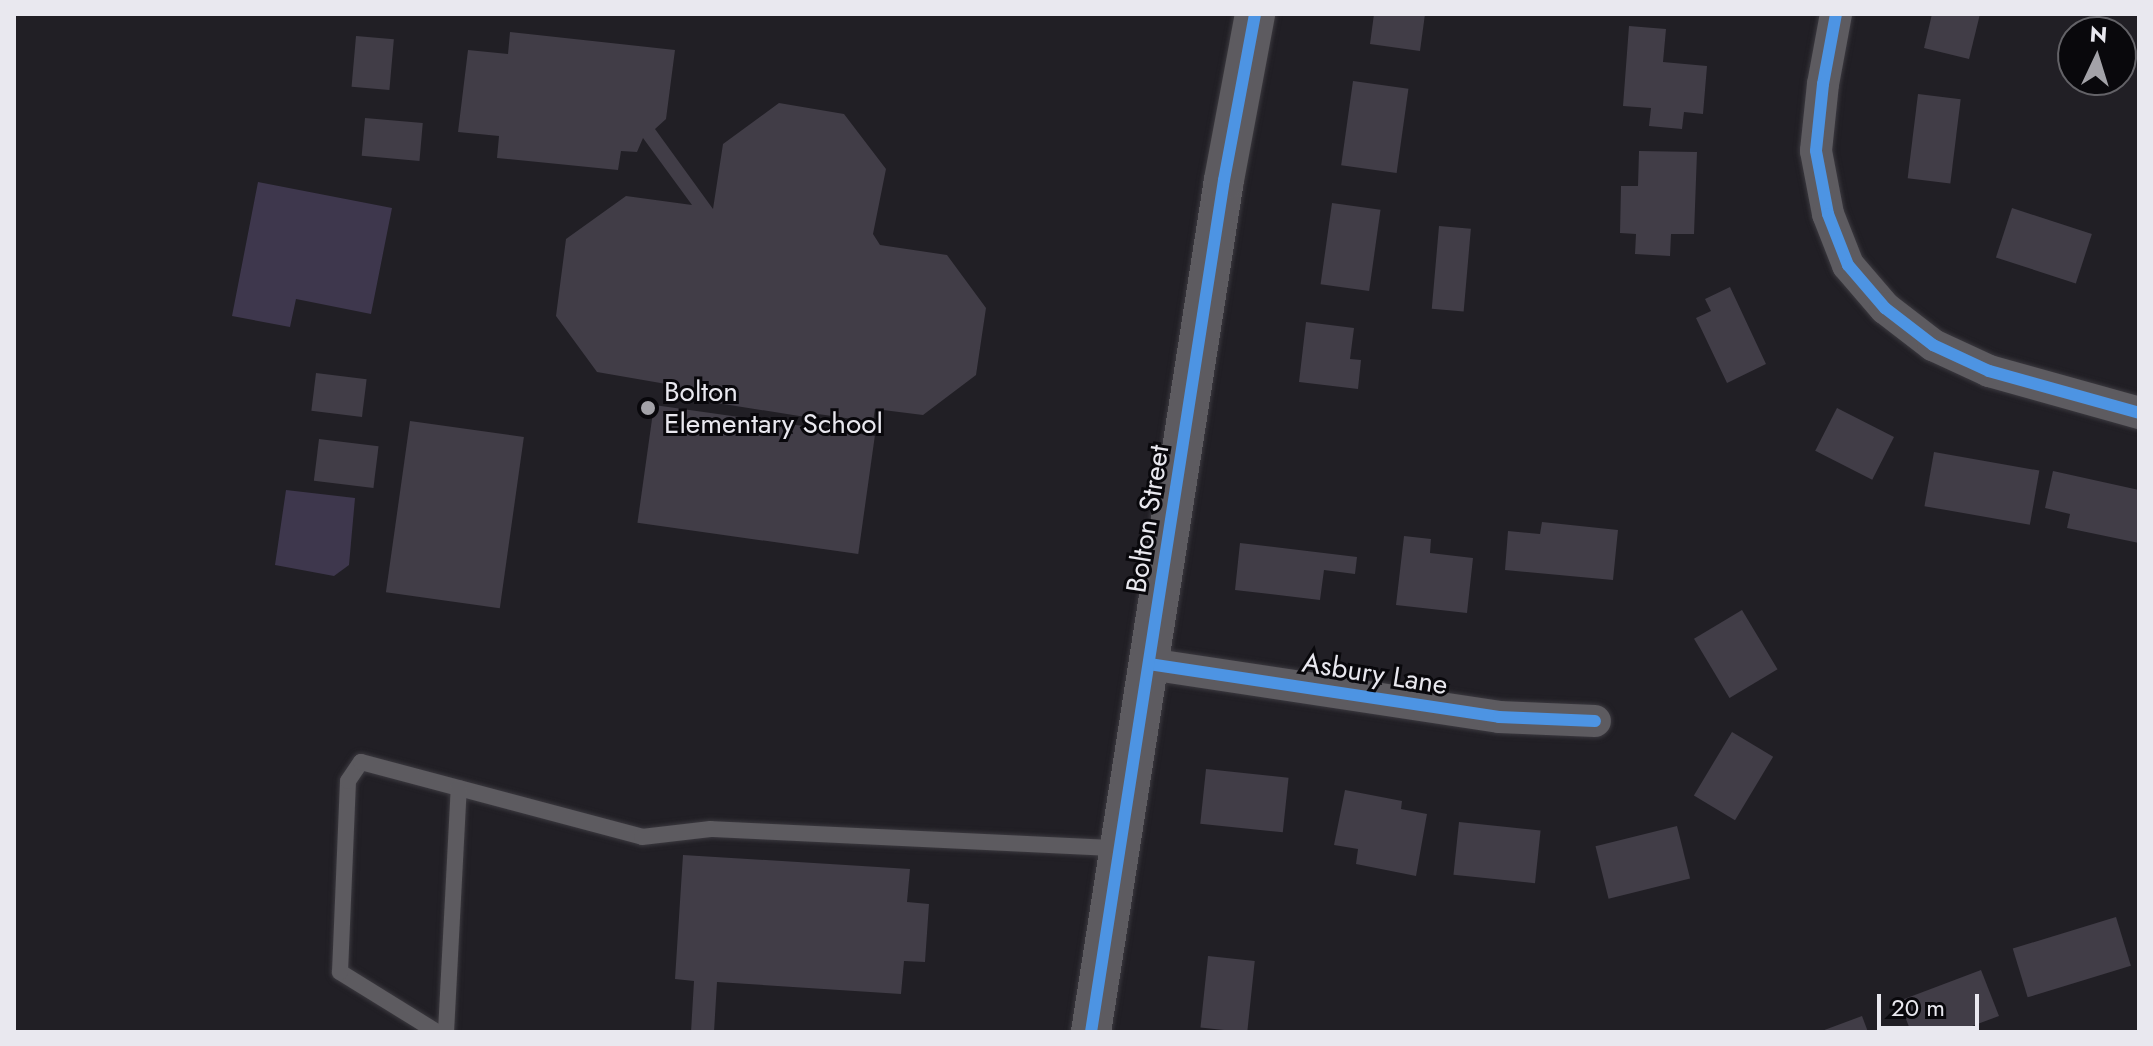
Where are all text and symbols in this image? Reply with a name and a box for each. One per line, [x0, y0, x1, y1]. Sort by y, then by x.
north arrow [2057, 16, 2137, 96]
text: N [2089, 17, 2108, 51]
place label: Bolton Elementary School [664, 375, 883, 441]
marker: Bolton Elementary School [639, 399, 657, 417]
street label: Bolton Street [1120, 443, 1176, 595]
street label: Asbury Lane [1300, 646, 1450, 702]
scale bar [1881, 978, 1983, 1028]
text: 20 m [1891, 990, 1945, 1025]

